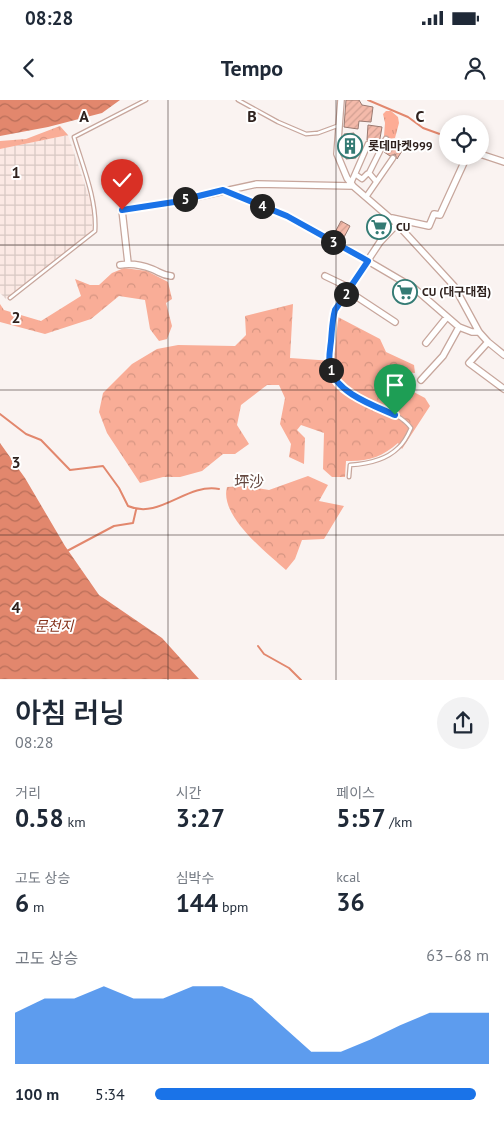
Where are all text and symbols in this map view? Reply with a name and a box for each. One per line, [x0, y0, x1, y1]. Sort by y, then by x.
text: 08:28 [25, 6, 73, 30]
icon: back [15, 54, 43, 82]
text: Tempo [221, 54, 283, 82]
icon: person [461, 54, 489, 82]
text: A [79, 106, 89, 126]
text: B [247, 106, 257, 126]
text: C [416, 106, 425, 126]
map controls [439, 115, 489, 165]
button: locate [439, 115, 489, 165]
building icon: 롯데마켓999 [337, 133, 363, 159]
place label: 롯데마켓999 [368, 138, 433, 153]
pin [101, 159, 143, 210]
text: 1 [11, 162, 21, 182]
icon: check [108, 166, 136, 194]
pin: 5 [172, 186, 198, 212]
text: 5 [182, 190, 189, 208]
pin: 4 [250, 194, 274, 218]
text: 4 [259, 197, 266, 215]
supermarket icon: CU [366, 214, 392, 240]
place label: CU [396, 219, 410, 234]
pin: 3 [320, 230, 346, 254]
text: 3 [330, 233, 337, 251]
supermarket icon: CU (대구대점) [392, 279, 418, 305]
pin: 2 [334, 282, 358, 306]
place label: CU (대구대점) [422, 284, 491, 299]
text: 2 [343, 285, 350, 303]
text: 2 [11, 307, 21, 327]
pin: 1 [318, 358, 344, 382]
text: 1 [328, 361, 335, 379]
pin [374, 364, 416, 415]
icon: arrive [381, 371, 409, 399]
text: 3 [11, 452, 21, 472]
district label: 坪沙 [234, 472, 264, 491]
text: 4 [11, 597, 21, 617]
water label: 문천지 [35, 617, 74, 635]
text: 아침 러닝 [15, 694, 125, 731]
button: share [437, 697, 489, 749]
text: 08:28 [15, 732, 53, 752]
text: 거리 [15, 784, 41, 802]
text: 시간 [176, 784, 201, 802]
text: 페이스 [336, 784, 375, 802]
text: 0.58 [15, 802, 64, 834]
text: 3:27 [176, 802, 225, 834]
text: 5:57 [336, 802, 386, 834]
text: km [64, 813, 86, 831]
text: /km [386, 813, 412, 831]
text: kcal [336, 868, 360, 886]
text: 고도 상승 [15, 869, 70, 887]
text: 심박수 [176, 869, 214, 887]
text: 36 [336, 886, 365, 918]
text: 6 [15, 887, 29, 919]
text: 144 [176, 887, 218, 919]
text: m [29, 898, 44, 916]
text: bpm [218, 898, 248, 916]
text: 63–68 m [426, 945, 489, 965]
text: 고도 상승 [15, 948, 78, 968]
text: 100 m [15, 1084, 59, 1104]
text: 5:34 [95, 1084, 125, 1104]

